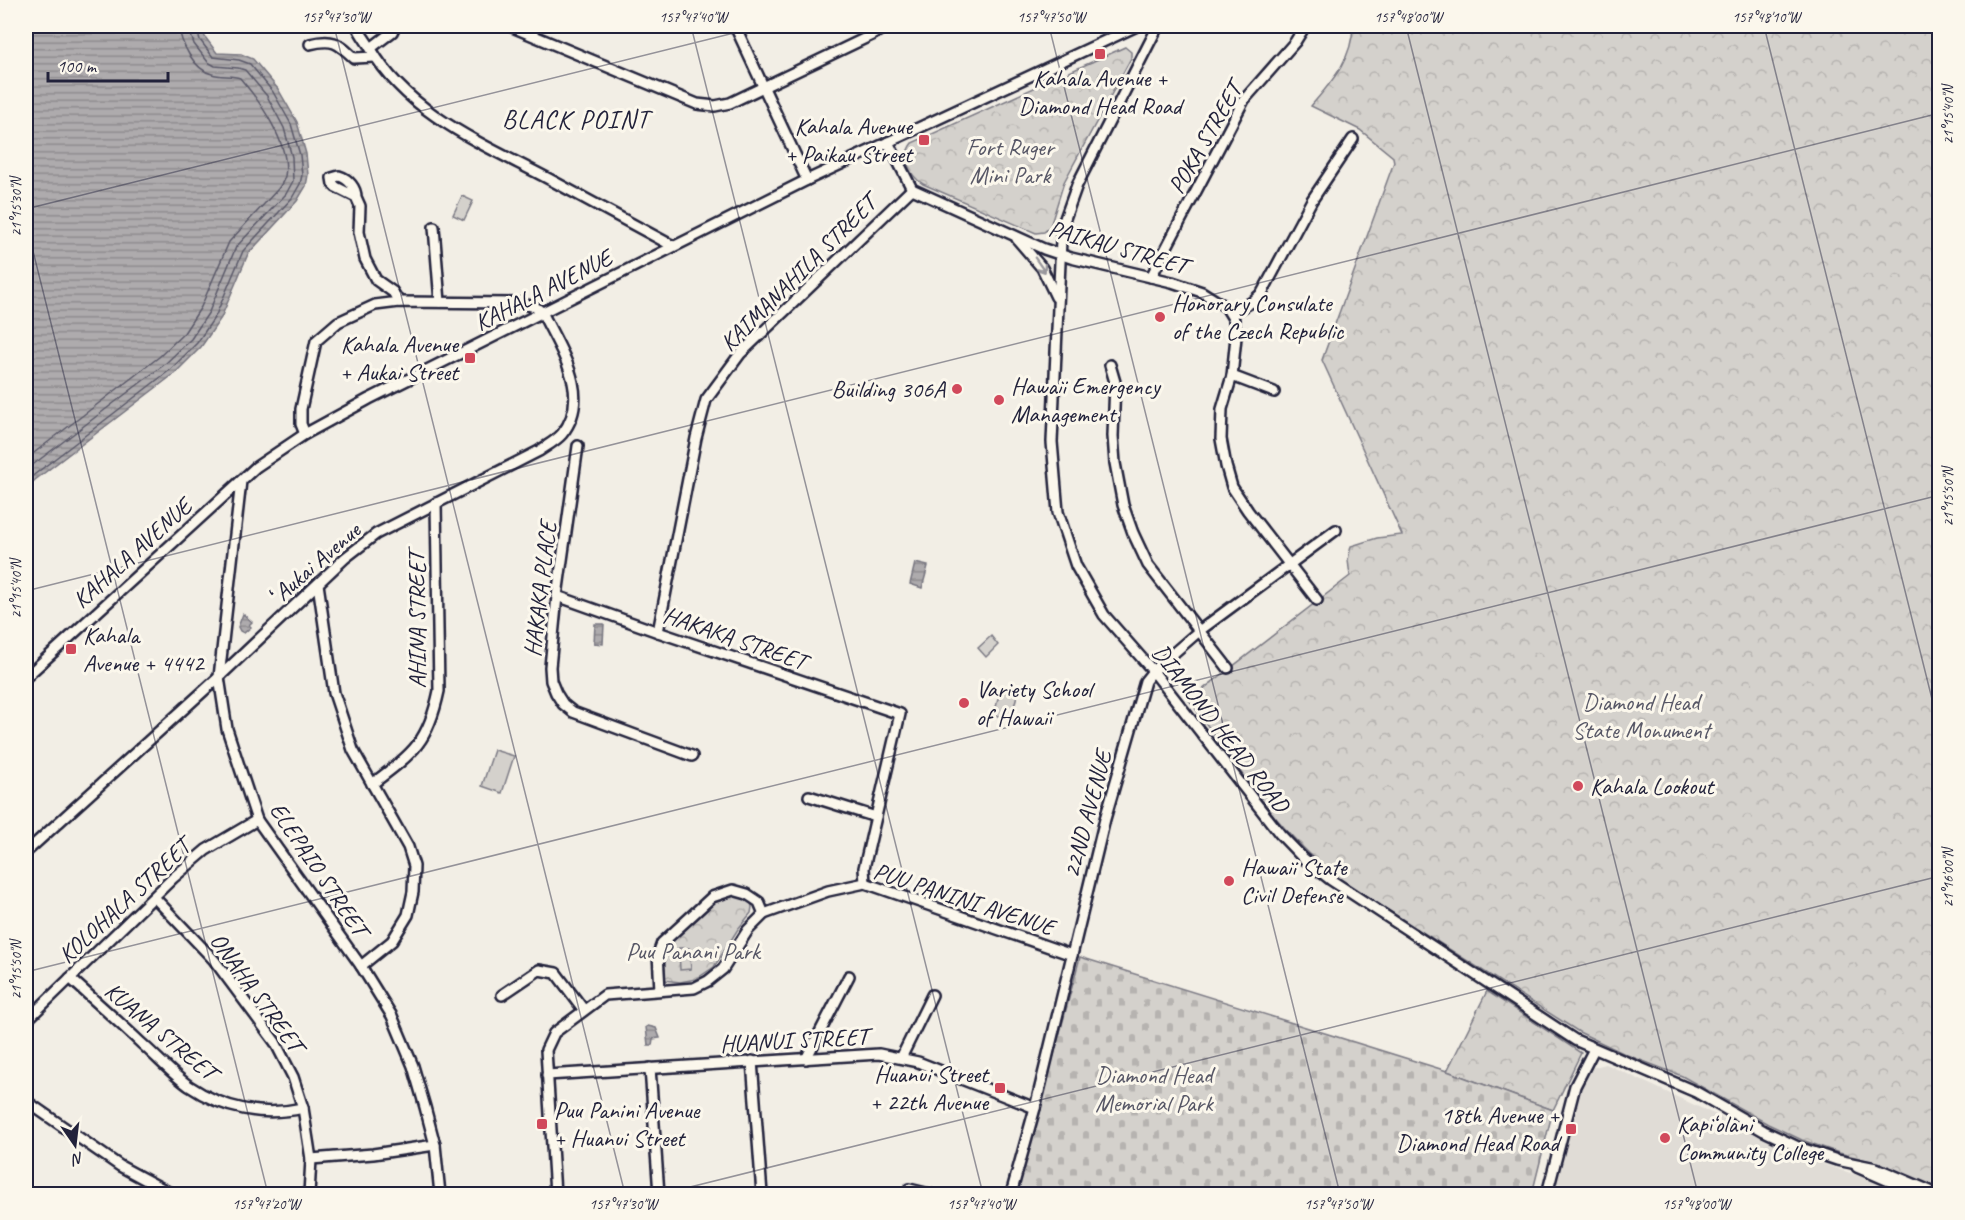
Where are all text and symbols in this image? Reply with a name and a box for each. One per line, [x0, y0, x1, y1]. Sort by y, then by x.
text: 157°47'30"W [302, 8, 373, 27]
text: 157°47'40"W [659, 8, 730, 27]
text: 157°47'50"W [1017, 8, 1088, 27]
text: 157°48'00"W [1374, 8, 1445, 27]
text: 157°48'10"W [1732, 8, 1803, 27]
scale bar [48, 45, 168, 83]
marker: Kahala Avenue + Diamond Head Road [1093, 47, 1107, 61]
text: 100 m [57, 55, 98, 77]
place label: Kahala Avenue + Diamond Head Road [1019, 63, 1185, 121]
street label: POKA STREET [1161, 72, 1252, 199]
text: 21°15'40"N [1939, 82, 1958, 145]
district label: BLACK POINT [502, 103, 654, 136]
place label: Kahala Avenue + Paikau Street [785, 111, 914, 169]
park label: Fort Ruger Mini Park [966, 132, 1056, 190]
marker: Kahala Avenue + Paikau Street [917, 133, 931, 147]
text: 21°15'30"N [7, 174, 26, 237]
street label: KAIMANAHILA STREET [713, 184, 887, 358]
street label: PAIKAU STREET [1045, 213, 1197, 283]
street label: KAHALA AVENUE [469, 241, 620, 337]
one-way arrow [1034, 257, 1046, 273]
place label: Honorary Consulate of the Czech Republic [1172, 288, 1345, 346]
marker: Honorary Consulate of the Czech Republic [1153, 310, 1167, 324]
place label: Kahala Avenue + Aukai Street [340, 329, 460, 387]
marker: Kahala Avenue + Aukai Street [463, 351, 477, 365]
place label: Hawaii Emergency Management [1011, 371, 1161, 429]
place label: Building 306A [832, 374, 946, 404]
marker: Building 306A [950, 382, 964, 396]
marker: Hawaii Emergency Management [992, 393, 1006, 407]
text: 21°15'50"N [1939, 464, 1958, 527]
street label: KAHALA AVENUE [66, 489, 200, 614]
street label: ʻAukai Avenue [264, 514, 368, 610]
street label: HAKAKA PLACE [517, 517, 564, 658]
street label: AHINA STREET [402, 545, 432, 689]
text: 21°15'40"N [7, 556, 26, 619]
street label: HAKAKA STREET [659, 599, 815, 678]
place label: Kahala Avenue + 4442 [83, 620, 206, 678]
street label: DIAMOND HEAD ROAD [1146, 638, 1297, 820]
marker: Kahala Avenue + 4442 [64, 642, 78, 656]
place label: Variety School of Hawaii [976, 674, 1095, 732]
park label: Diamond Head State Monument [1572, 687, 1713, 745]
marker: Variety School of Hawaii [957, 696, 971, 710]
street label: 22ND AVENUE [1056, 744, 1119, 881]
place label: Kahala Lookout [1590, 771, 1715, 801]
marker: Kahala Lookout [1571, 779, 1585, 793]
street label: ELEPAIO STREET [263, 796, 378, 947]
street label: KOLOHALA STREET [52, 828, 201, 970]
text: 21°16'00"N [1939, 845, 1958, 908]
place label: Hawaii State Civil Defense [1241, 852, 1349, 910]
street label: PUU PANINI AVENUE [870, 856, 1061, 943]
marker: Hawaii State Civil Defense [1222, 874, 1236, 888]
street label: ONAHA STREET [204, 926, 314, 1062]
park label: Puu Panani Park [626, 936, 762, 966]
text: 21°15'50"N [7, 937, 26, 1000]
street label: KUANA STREET [99, 975, 228, 1091]
street label: HUANUI STREET [719, 1021, 875, 1059]
place label: Huanui Street + 22th Avenue [870, 1059, 990, 1117]
park label: Diamond Head Memorial Park [1095, 1060, 1216, 1118]
marker: Huanui Street + 22th Avenue [993, 1081, 1007, 1095]
place label: Puu Panini Avenue + Huanui Street [554, 1095, 702, 1153]
place label: 18th Avenue + Diamond Head Road [1396, 1100, 1563, 1158]
place label: Kapi‘olani Community College [1677, 1109, 1825, 1167]
north arrow [45, 1115, 105, 1175]
marker: Puu Panini Avenue + Huanui Street [535, 1117, 549, 1131]
marker: 18th Avenue + Diamond Head Road [1564, 1122, 1578, 1136]
marker: Kapi‘olani Community College [1658, 1131, 1672, 1145]
text: N [68, 1148, 86, 1170]
text: 157°47'20"W [232, 1195, 303, 1214]
text: 157°47'30"W [589, 1195, 660, 1214]
text: 157°47'40"W [947, 1195, 1018, 1214]
text: 157°47'50"W [1304, 1195, 1375, 1214]
text: 157°48'00"W [1662, 1195, 1733, 1214]

